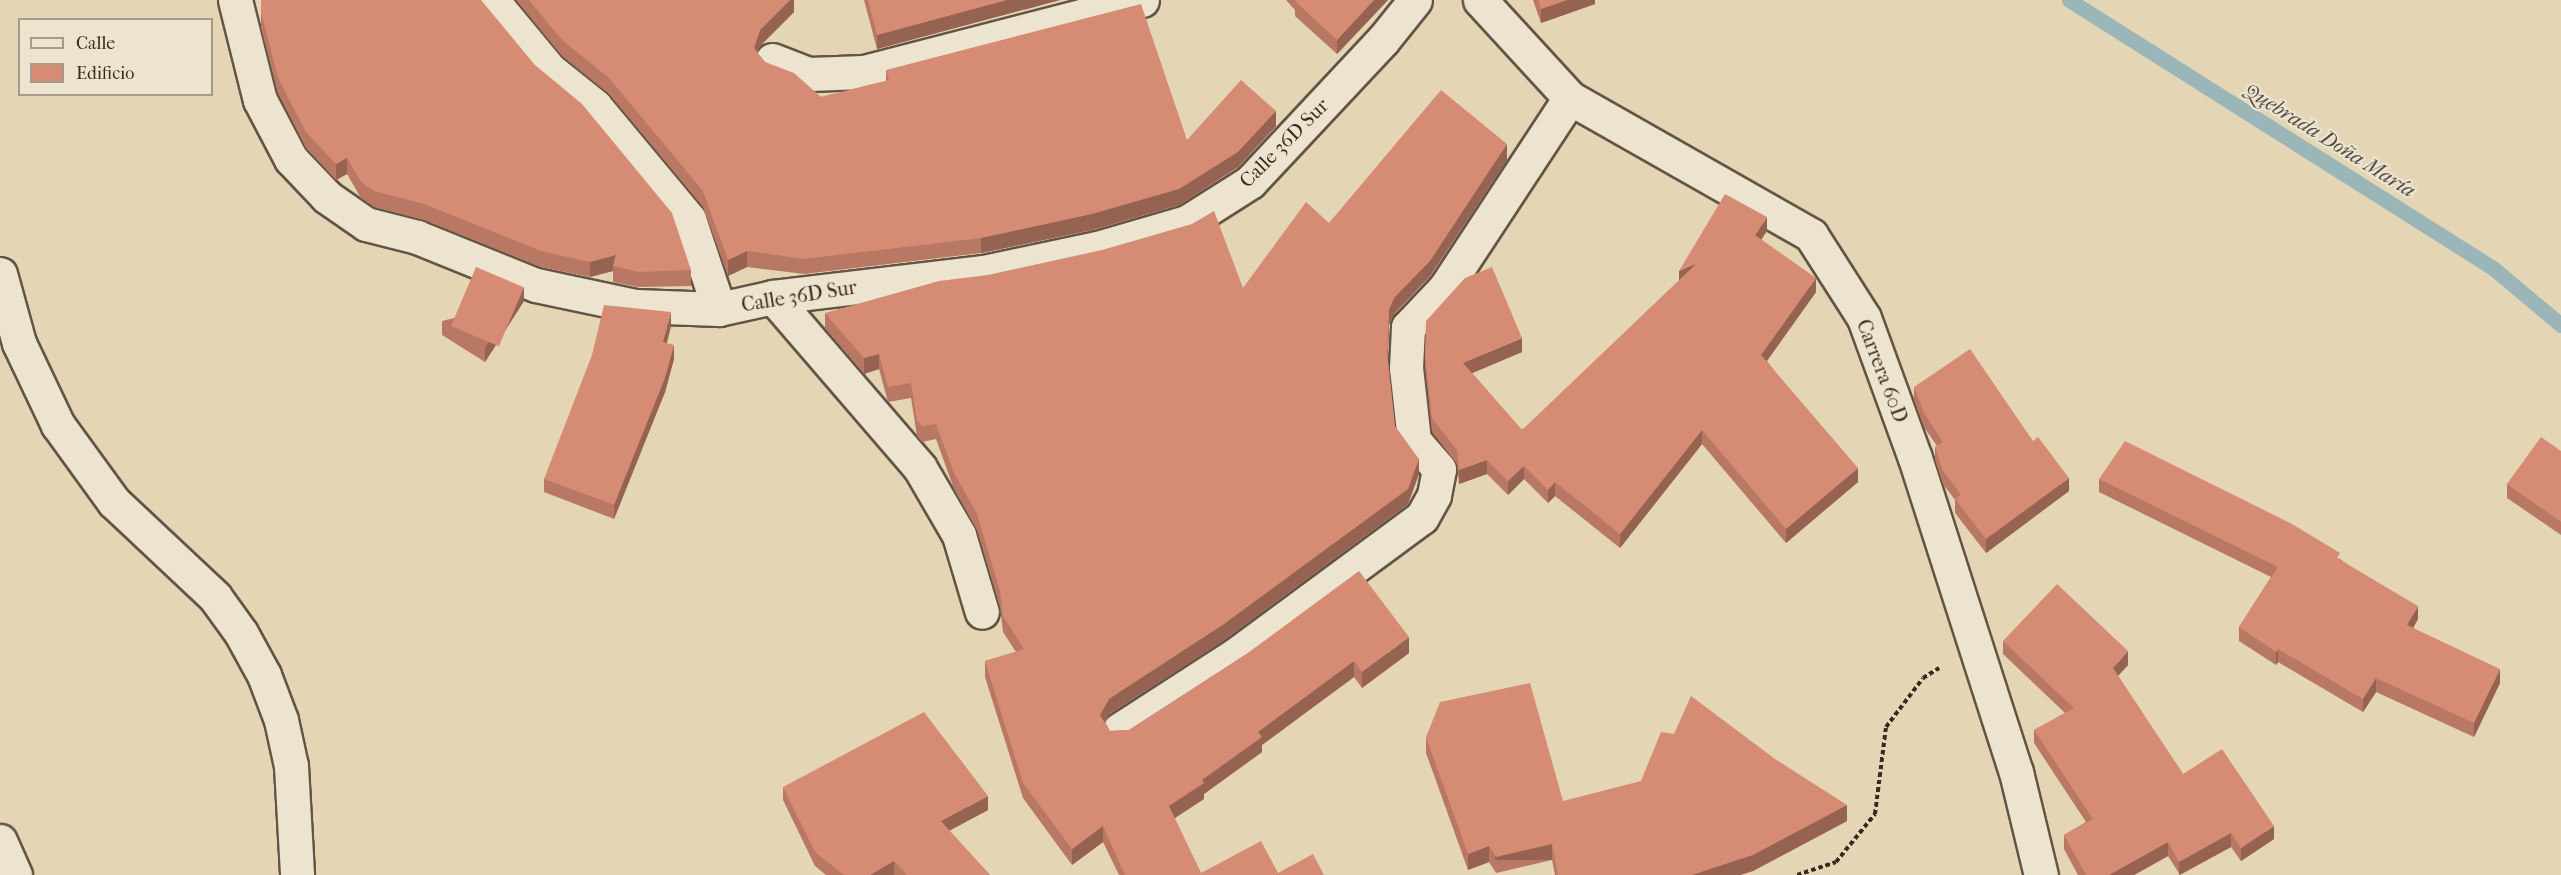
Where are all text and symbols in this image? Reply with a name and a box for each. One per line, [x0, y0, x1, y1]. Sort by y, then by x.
legend [18, 18, 213, 96]
text: Calle [76, 33, 115, 54]
text: Edificio [76, 63, 134, 84]
water label: Quebrada Doña María [2240, 77, 2420, 203]
street label: Calle 36D Sur [1234, 93, 1334, 193]
street label: Calle 36D Sur [740, 275, 858, 317]
street label: Carrera 60D [1851, 316, 1913, 426]

